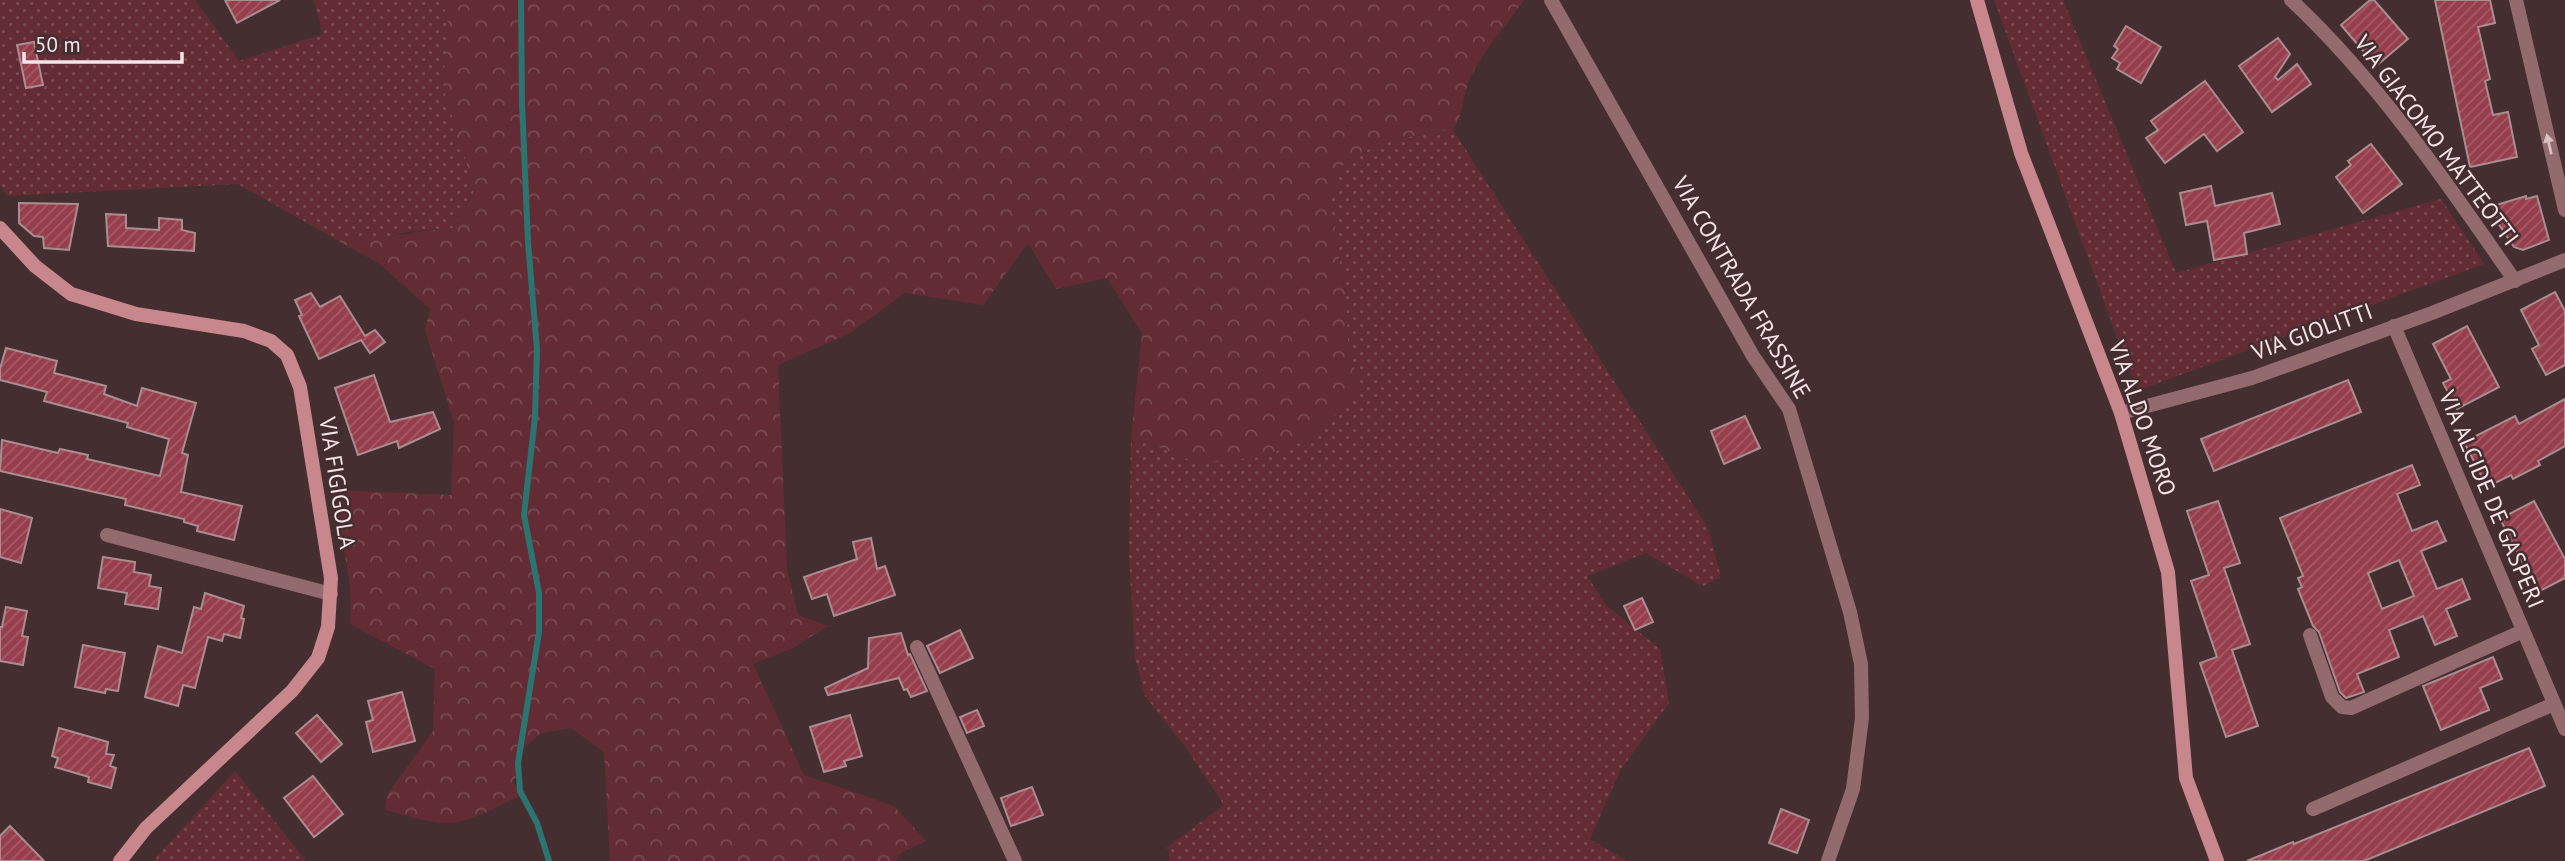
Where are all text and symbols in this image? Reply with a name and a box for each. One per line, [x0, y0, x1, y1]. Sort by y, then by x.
scale bar [24, 21, 182, 65]
street label: VIA GIACOMO MATTEOTTI [2348, 28, 2526, 251]
text: 50 m [35, 31, 81, 58]
one-way arrow [2544, 132, 2555, 154]
street label: VIA CONTRADA FRASSINE [1666, 170, 1818, 403]
street label: VIA GIOLITTI [2247, 296, 2376, 367]
street label: VIA ALDO MORO [2103, 336, 2183, 499]
street label: VIA ALCIDE DE GASPERI [2433, 385, 2551, 612]
street label: VIA FIGIGOLA [313, 414, 363, 552]

